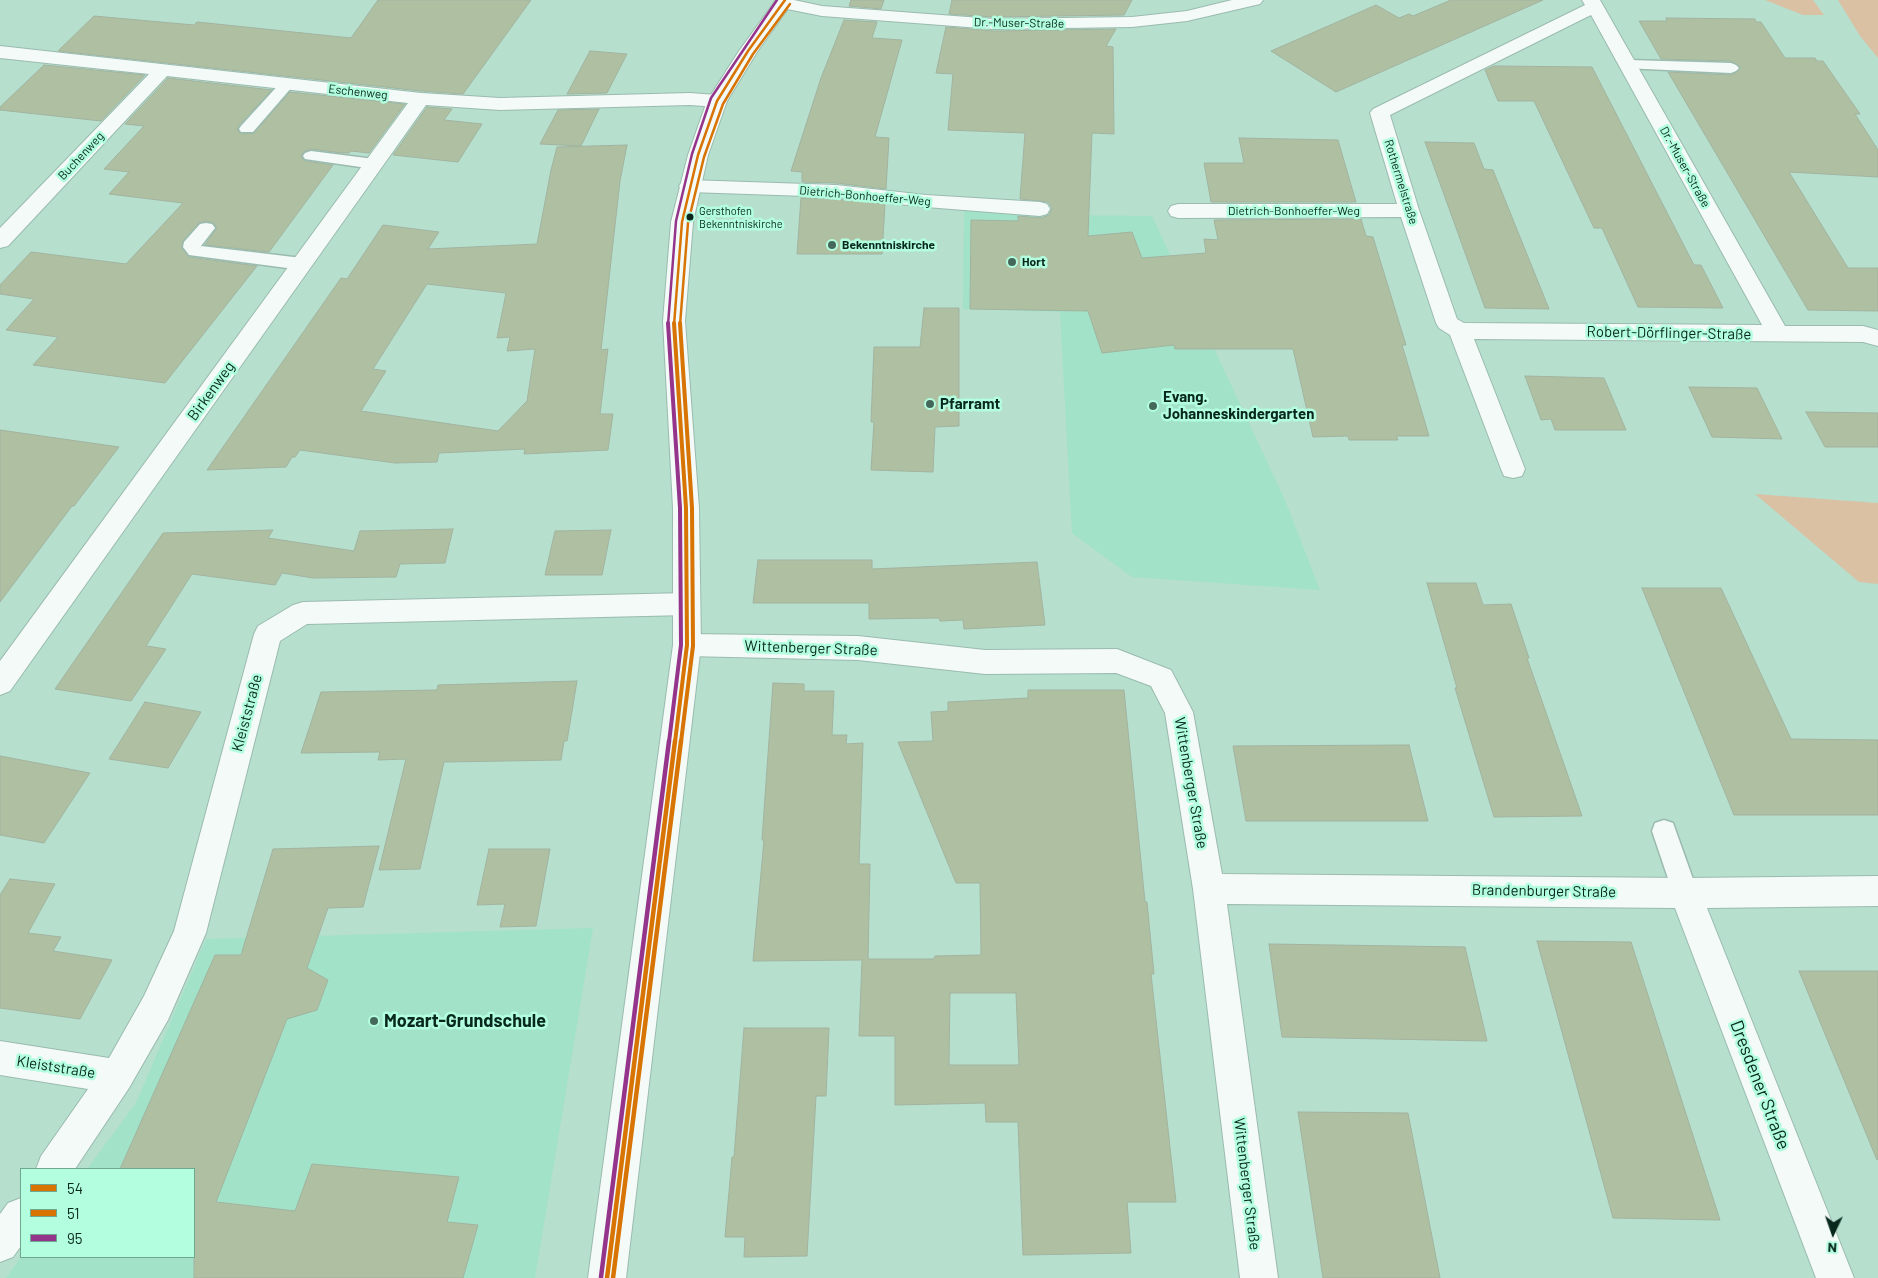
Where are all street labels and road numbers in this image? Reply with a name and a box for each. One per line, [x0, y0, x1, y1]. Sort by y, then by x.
street label: Dr.-Muser-Straße [974, 15, 1064, 31]
street label: Eschenweg [328, 82, 388, 102]
street label: Dr.-Muser-Straße [1657, 124, 1713, 210]
street label: Buchenweg [55, 129, 107, 183]
street label: Rothermelstraße [1381, 138, 1421, 226]
street label: Dietrich-Bonhoeffer-Weg [799, 183, 931, 209]
street label: Dietrich-Bonhoeffer-Weg [1228, 204, 1360, 218]
street label: Robert-Dörflinger-Straße [1587, 323, 1751, 343]
street label: Birkenweg [184, 358, 238, 424]
street label: Wittenberger Straße [744, 637, 878, 659]
street label: Kleiststraße [228, 672, 266, 754]
street label: Wittenberger Straße [1171, 716, 1211, 850]
street label: Brandenburger Straße [1472, 881, 1616, 901]
street label: Dresdener Straße [1725, 1017, 1795, 1153]
street label: Kleiststraße [15, 1052, 97, 1082]
street label: Wittenberger Straße [1230, 1117, 1264, 1251]

